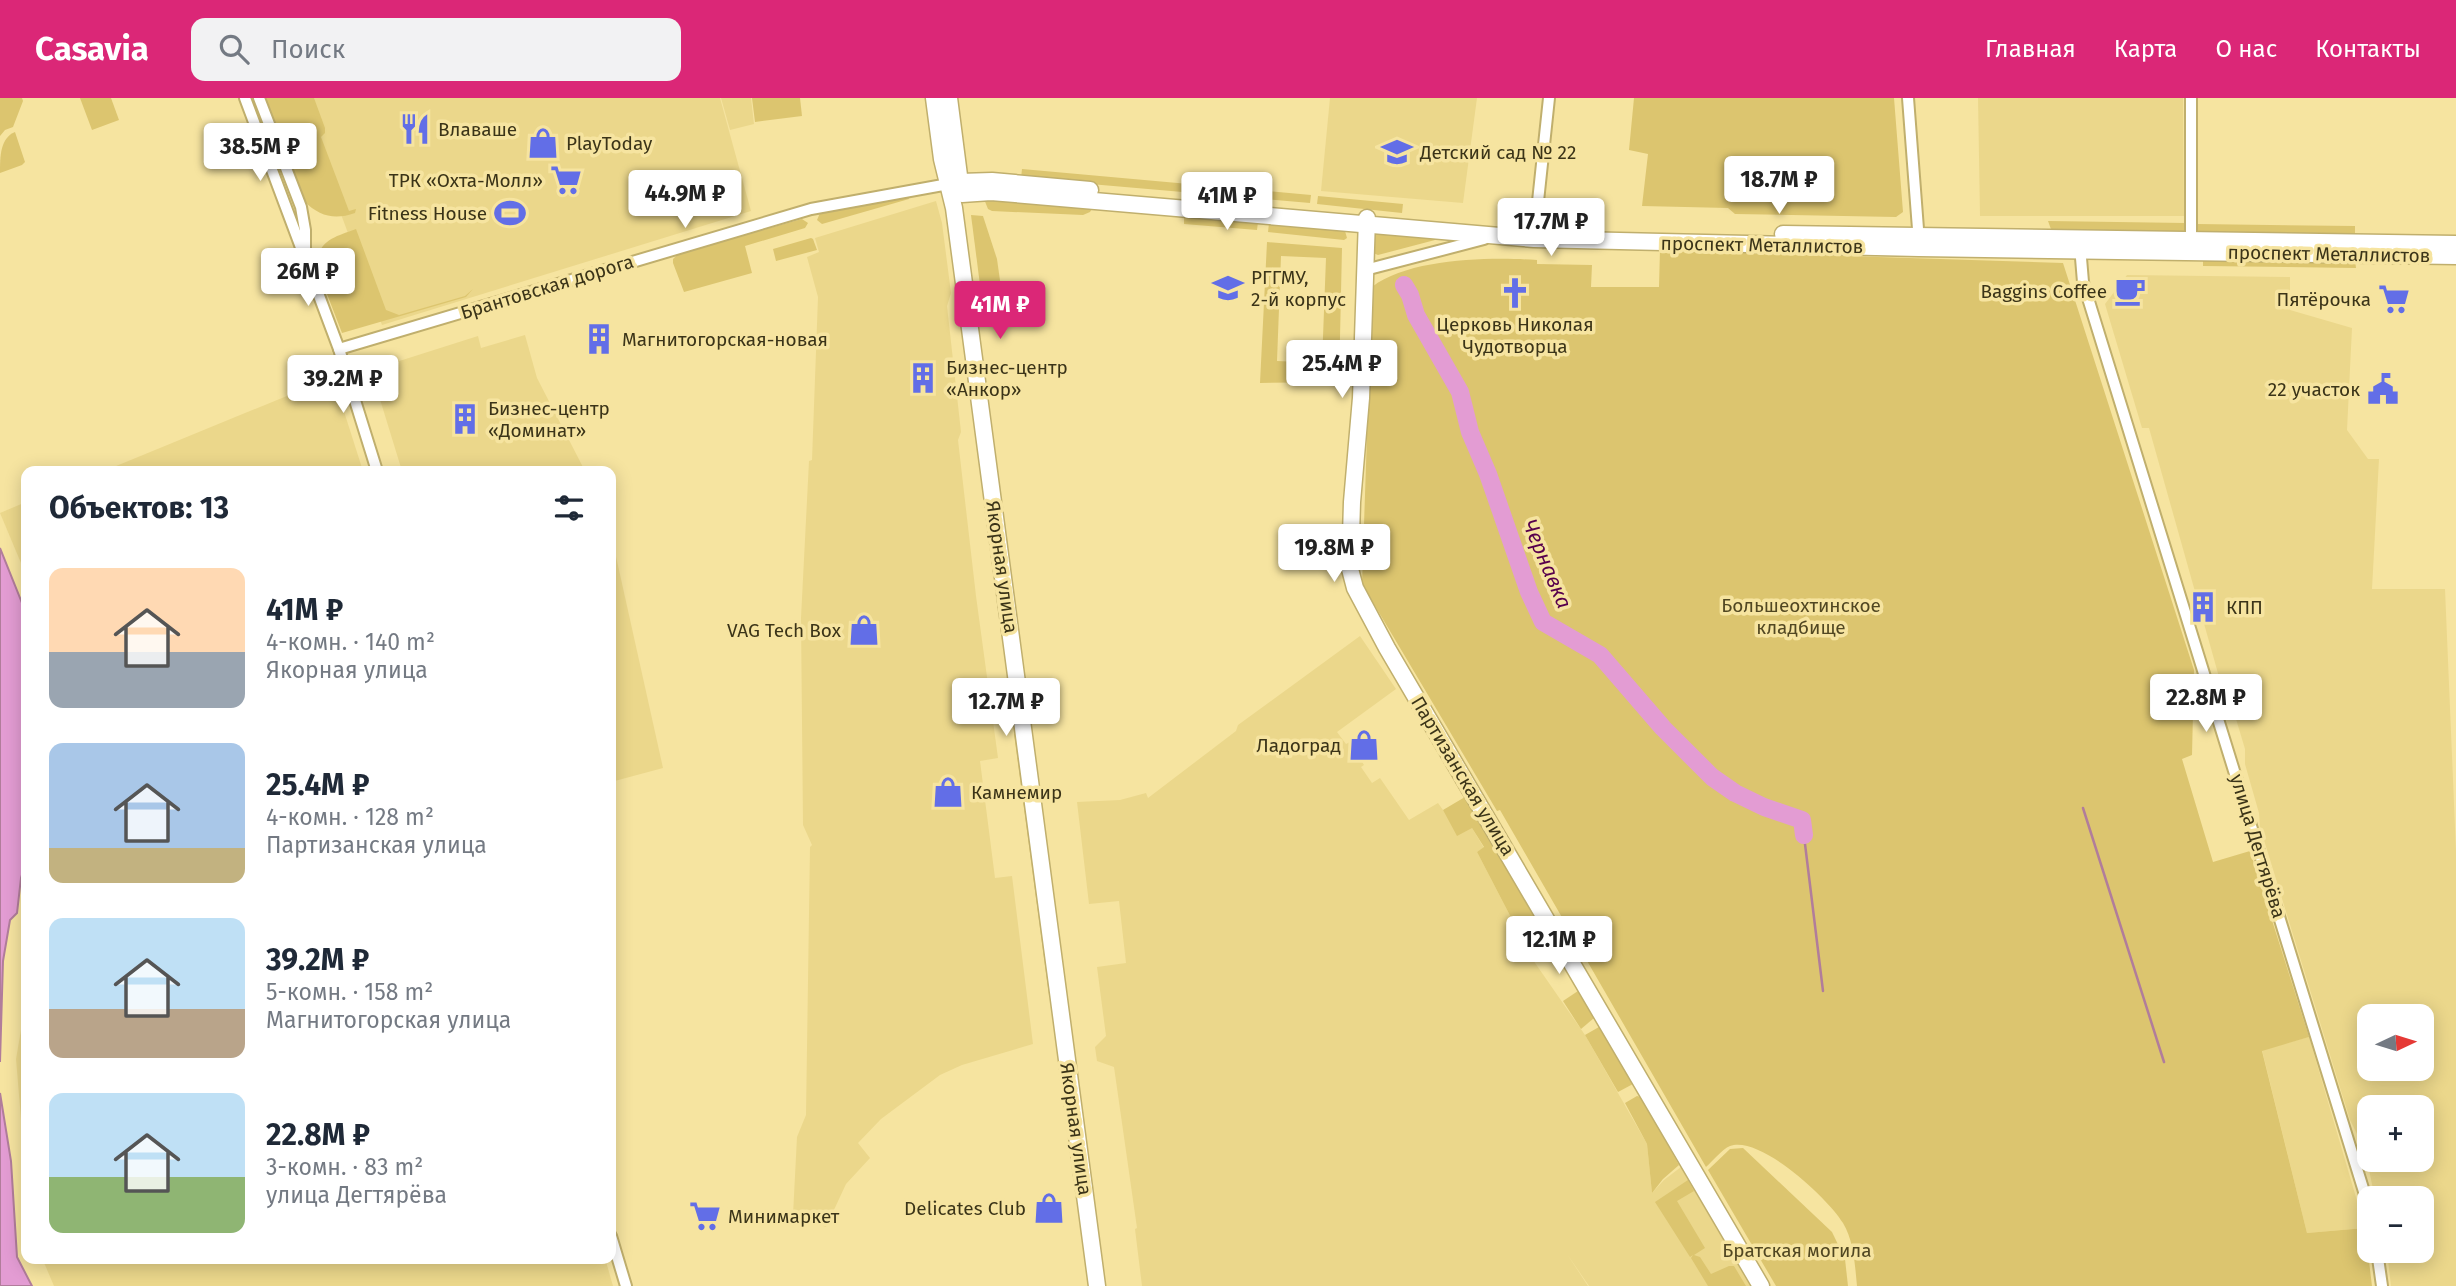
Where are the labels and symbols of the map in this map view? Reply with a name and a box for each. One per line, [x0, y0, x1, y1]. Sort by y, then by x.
restaurant icon: Влаваше [398, 112, 432, 146]
place label: Влаваше [438, 118, 517, 141]
pin: 38.5M ₽ [195, 123, 325, 183]
shop icon: PlayToday [526, 126, 560, 160]
place label: PlayToday [566, 132, 653, 155]
school or university icon: Детский сад № 22 [1380, 135, 1414, 169]
place label: Детский сад № 22 [1419, 141, 1576, 164]
pin: 18.7M ₽ [1714, 156, 1844, 216]
supermarket icon: ТРК «Охта-Молл» [549, 163, 583, 197]
place label: ТРК «Охта-Молл» [389, 169, 543, 192]
pin: 44.9M ₽ [620, 170, 750, 230]
pin: 41M ₽ [1178, 172, 1276, 232]
sports icon: Fitness House [493, 196, 527, 230]
pin: 17.7M ₽ [1486, 198, 1616, 258]
place label: Fitness House [368, 202, 487, 225]
street label: проспект Металлистов [1660, 232, 1864, 258]
street label: проспект Металлистов [2227, 241, 2431, 267]
pin: 26M ₽ [259, 248, 357, 308]
street label: Брантовская дорога [458, 250, 636, 324]
place label: РГГМУ, 2-й корпус [1251, 266, 1346, 311]
school or university icon: РГГМУ, 2-й корпус [1211, 271, 1245, 305]
cafe icon: Baggins Coffee [2113, 274, 2147, 308]
church icon: Церковь Николая Чудотворца [1498, 276, 1532, 310]
place label: Baggins Coffee [1981, 280, 2107, 303]
pin: 41M ₽ [951, 282, 1049, 341]
supermarket icon: Пятёрочка [2377, 282, 2411, 316]
place label: Пятёрочка [2276, 288, 2371, 311]
place label: Церковь Николая Чудотворца [1436, 313, 1594, 358]
building icon: Магнитогорская-новая [582, 322, 616, 356]
place label: Магнитогорская-новая [622, 328, 828, 351]
pin: 25.4M ₽ [1277, 341, 1407, 400]
pin: 39.2M ₽ [278, 356, 408, 415]
place label: Бизнес-центр «Анкор» [946, 356, 1068, 401]
building icon: Бизнес-центр «Анкор» [906, 361, 940, 395]
public building icon: 22 участок [2366, 372, 2400, 406]
place label: 22 участок [2268, 378, 2360, 401]
place label: Бизнес-центр «Доминат» [488, 397, 610, 442]
building icon: Бизнес-центр «Доминат» [448, 402, 482, 436]
street label: Якорная улица [981, 499, 1023, 635]
water label: Чернавка [1517, 516, 1577, 612]
pin: 19.8M ₽ [1269, 524, 1399, 584]
building icon: КПП [2186, 590, 2220, 624]
park label: Большеохтинское кладбище [1721, 594, 1881, 639]
place label: КПП [2226, 596, 2263, 619]
shop icon: VAG Tech Box [847, 613, 881, 647]
place label: VAG Tech Box [727, 619, 842, 642]
pin: 22.8M ₽ [2141, 674, 2271, 734]
pin: 12.7M ₽ [941, 678, 1071, 738]
street label: Партизанская улица [1406, 692, 1520, 860]
shop icon: Ладоград [1347, 728, 1381, 762]
place label: Ладоград [1256, 734, 1341, 757]
street label: улица Дегтярёва [2225, 771, 2291, 921]
shop icon: Камнемир [931, 775, 965, 809]
place label: Камнемир [971, 781, 1062, 804]
pin: 12.1M ₽ [1494, 916, 1624, 976]
north arrow [2357, 1004, 2434, 1082]
street label: Якорная улица [1055, 1061, 1097, 1197]
shop icon: Delicates Club [1032, 1191, 1066, 1225]
place label: Delicates Club [904, 1197, 1026, 1220]
supermarket icon: Минимаркет [688, 1199, 722, 1233]
place label: Минимаркет [728, 1205, 840, 1228]
park label: Братская могила [1722, 1239, 1872, 1262]

